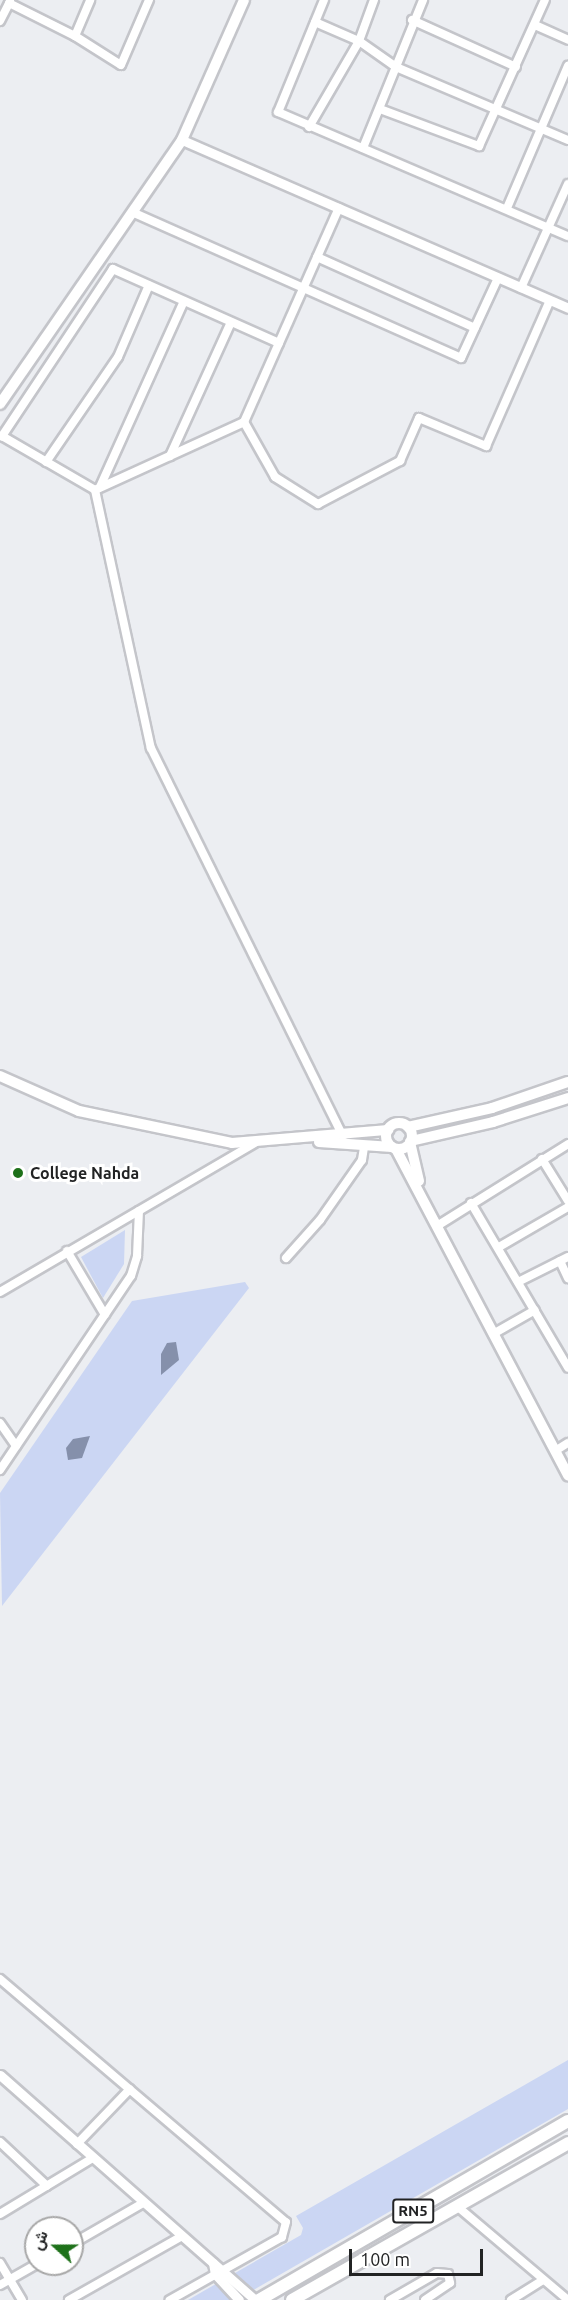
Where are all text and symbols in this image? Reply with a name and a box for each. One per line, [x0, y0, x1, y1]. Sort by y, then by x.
place label: College Nahda [30, 1163, 139, 1183]
marker: College Nahda [11, 1166, 25, 1180]
road number: RN5 [392, 2199, 434, 2223]
north arrow [24, 2216, 84, 2276]
text: ش [27, 2228, 51, 2252]
scale bar [352, 2237, 486, 2275]
text: 100 m [360, 2249, 410, 2269]

